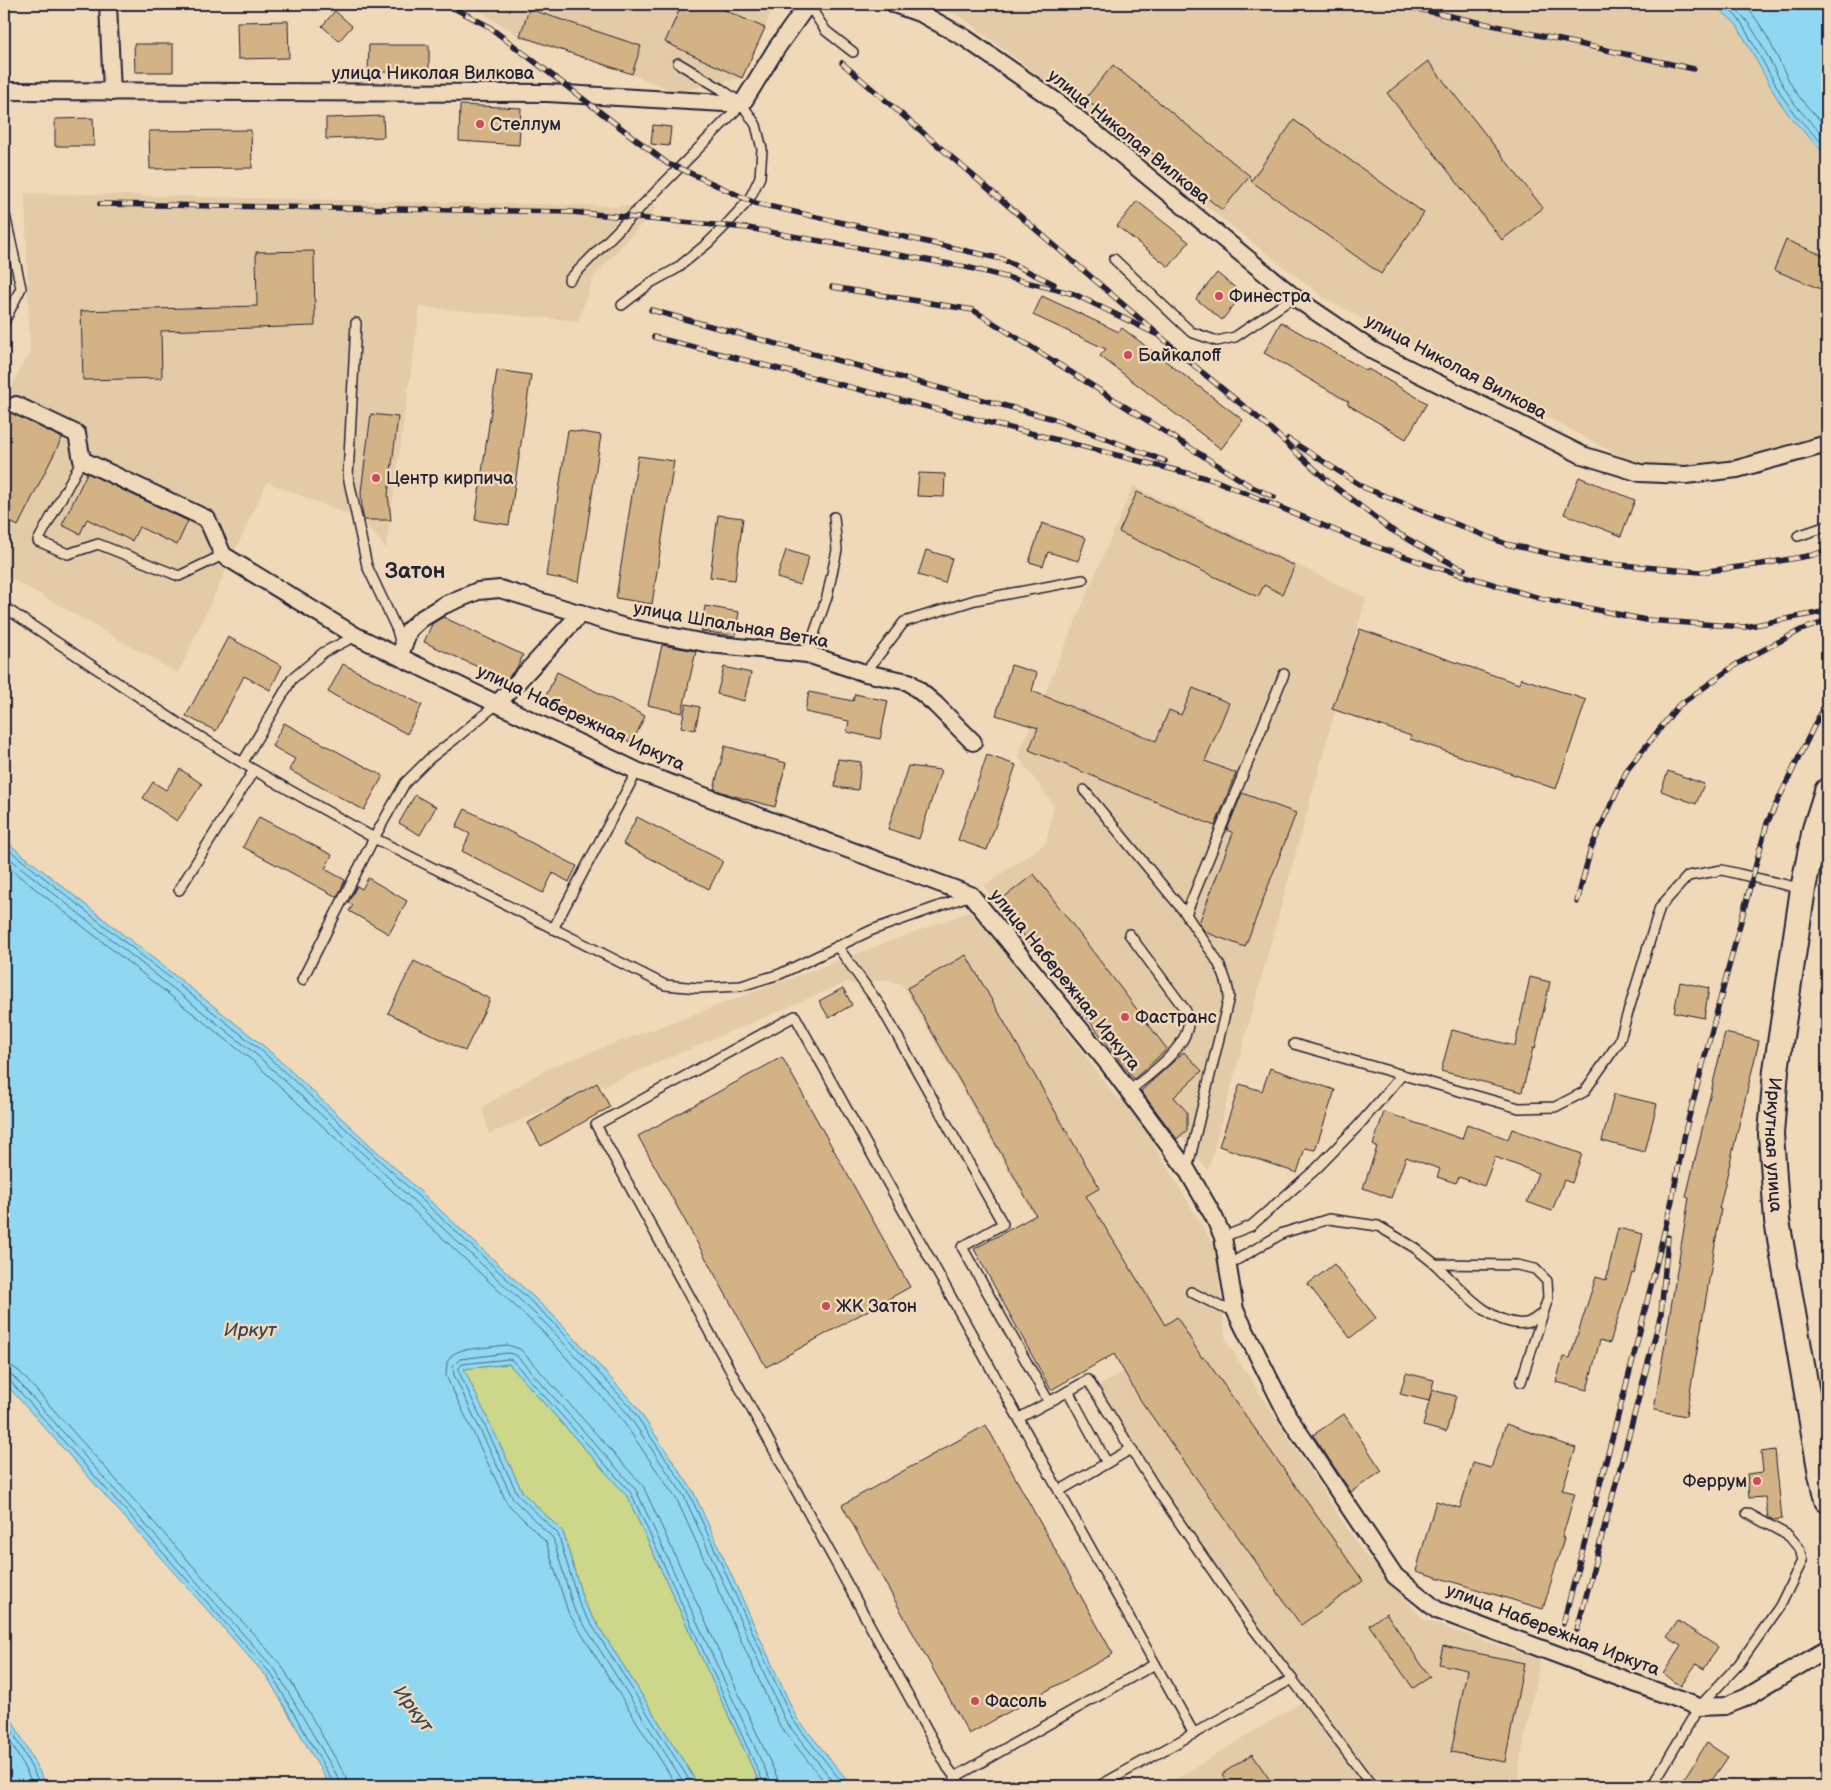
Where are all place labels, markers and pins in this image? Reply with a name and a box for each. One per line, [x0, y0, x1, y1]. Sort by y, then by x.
place label: Стеллум [490, 114, 561, 135]
marker: Стеллум [474, 118, 486, 130]
place label: Финестра [1229, 286, 1312, 307]
marker: Финестра [1213, 290, 1225, 302]
place label: Байкалoff [1138, 345, 1222, 366]
marker: Байкалoff [1122, 349, 1134, 361]
place label: Центр кирпича [386, 468, 514, 489]
marker: Центр кирпича [370, 472, 382, 484]
place label: Фастранс [1135, 1007, 1217, 1028]
marker: Фастранс [1119, 1011, 1131, 1023]
place label: ЖК Затон [836, 1296, 917, 1317]
marker: ЖК Затон [820, 1300, 832, 1312]
place label: Феррум [1683, 1471, 1747, 1492]
marker: Феррум [1751, 1475, 1763, 1487]
place label: Фасоль [985, 1691, 1047, 1712]
marker: Фасоль [969, 1695, 981, 1707]

